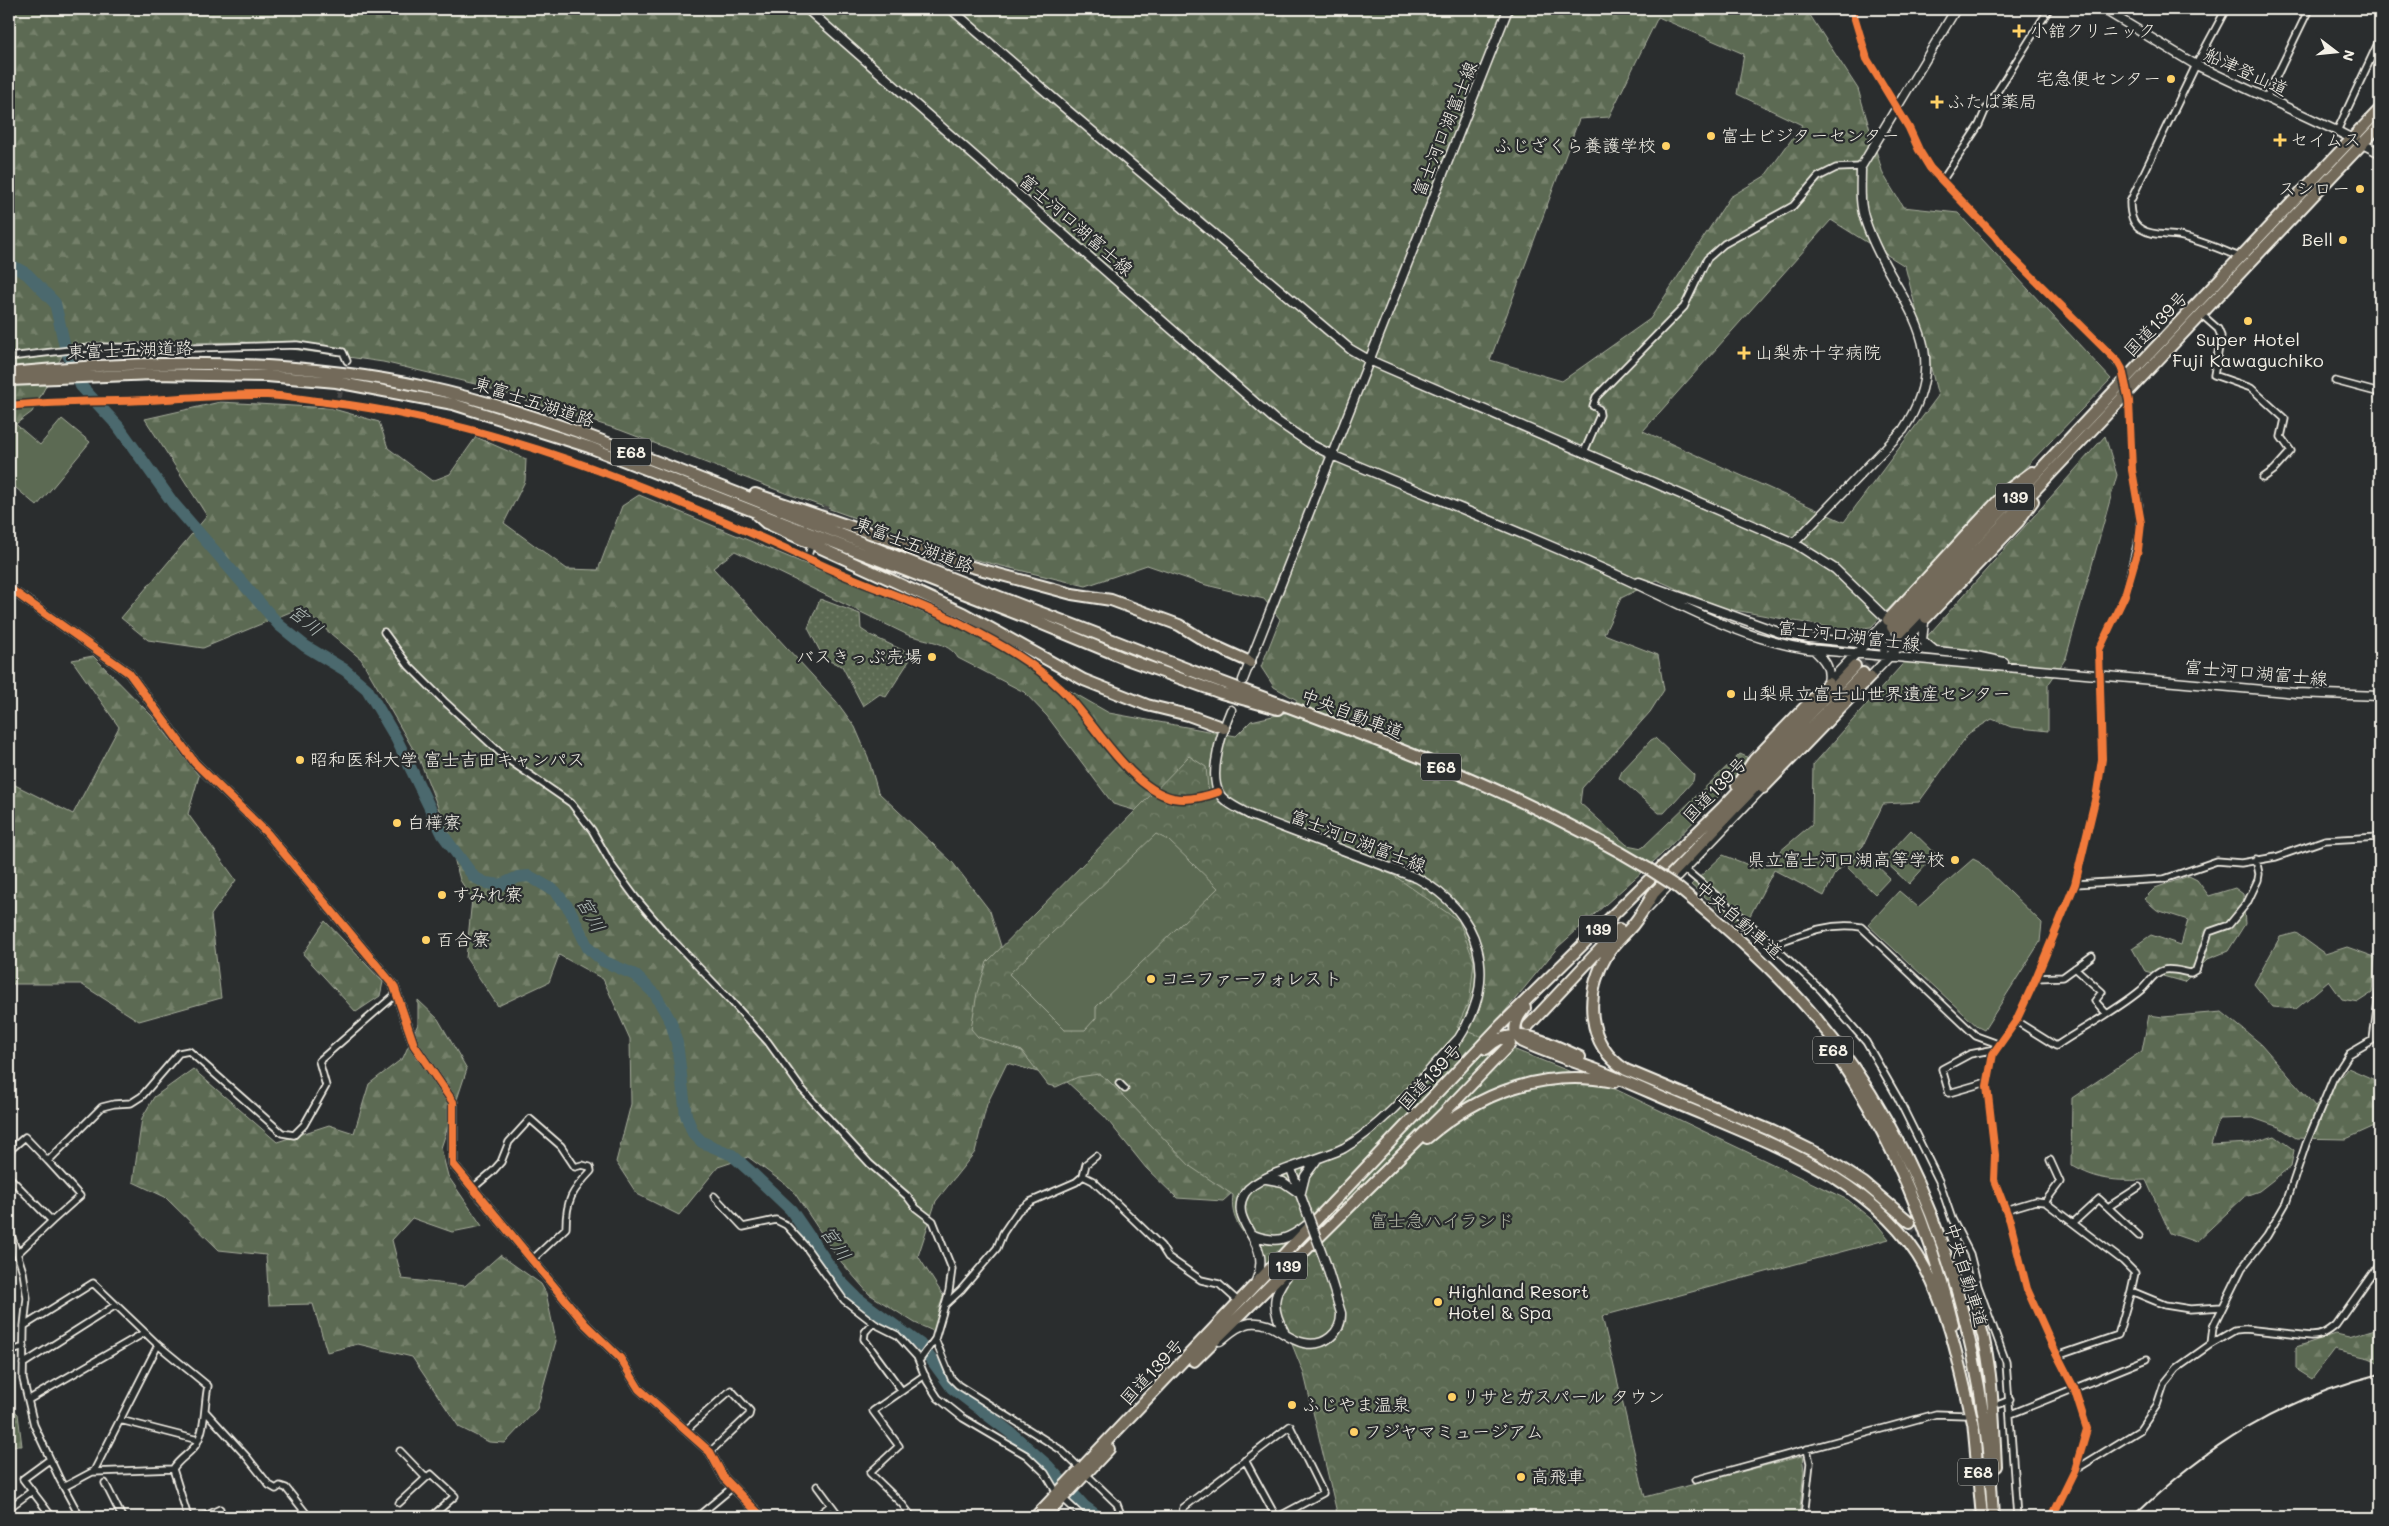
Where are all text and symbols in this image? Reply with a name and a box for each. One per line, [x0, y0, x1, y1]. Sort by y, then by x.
place label: 小舘クリニック [2030, 18, 2156, 42]
marker: 小舘クリニック [2012, 24, 2026, 38]
north arrow [2312, 28, 2362, 78]
street label: 船津登山道 [2201, 41, 2292, 101]
text: N [2338, 48, 2360, 63]
street label: 富士河口湖富士線 [1406, 57, 1482, 200]
place label: 宅急便センター [2036, 66, 2161, 90]
marker: 宅急便センター [2165, 73, 2177, 85]
place label: ふたば薬局 [1947, 89, 2037, 113]
marker: ふたば薬局 [1931, 96, 1943, 108]
place label: 富士ビジターセンター [1721, 123, 1900, 147]
place label: セイムス [2290, 127, 2361, 151]
marker: 富士ビジターセンター [1705, 130, 1717, 142]
place label: ふじざくら養護学校 [1494, 133, 1656, 157]
marker: セイムス [2274, 134, 2286, 146]
marker: ふじざくら養護学校 [1660, 140, 1672, 152]
street label: 富士河口湖富士線 [1014, 168, 1139, 281]
place label: スシロー [2278, 176, 2350, 200]
marker: スシロー [2354, 183, 2366, 195]
place label: Bell [2302, 227, 2333, 251]
marker: Bell [2337, 234, 2349, 246]
street label: 国道139号 [2118, 285, 2193, 362]
marker: Super Hotel Fuji Kawaguchiko [2242, 315, 2254, 327]
place label: Super Hotel Fuji Kawaguchiko [2172, 327, 2324, 372]
street label: 東富士五湖道路 [67, 335, 193, 363]
place label: 山梨赤十字病院 [1755, 340, 1881, 364]
marker: 山梨赤十字病院 [1737, 346, 1751, 360]
street label: 東富士五湖道路 [471, 370, 598, 432]
road number: E68 [611, 438, 651, 466]
road number: 139 [1996, 484, 2034, 511]
street label: 東富士五湖道路 [851, 510, 977, 578]
water label: 宮川 [284, 598, 329, 641]
street label: 富士河口湖富士線 [1776, 614, 1922, 656]
place label: バスきっぷ売場 [796, 644, 922, 668]
marker: バスきっぷ売場 [926, 651, 938, 663]
street label: 富士河口湖富士線 [2183, 654, 2329, 690]
place label: 山梨県立富士山世界遺産センター [1741, 681, 2010, 705]
street label: 中央自動車道 [1298, 683, 1407, 744]
marker: 山梨県立富士山世界遺産センター [1725, 688, 1737, 700]
place label: 昭和医科大学 富士吉田キャンパス [310, 747, 585, 771]
street label: 国道139号 [1677, 751, 1752, 828]
marker: 昭和医科大学 富士吉田キャンパス [294, 754, 306, 766]
road number: E68 [1421, 754, 1461, 780]
street label: 富士河口湖富士線 [1287, 803, 1430, 877]
place label: 白樺寮 [407, 810, 461, 834]
marker: 白樺寮 [391, 817, 403, 829]
place label: 県立富士河口湖高等学校 [1747, 847, 1945, 871]
marker: 県立富士河口湖高等学校 [1949, 854, 1961, 866]
street label: 中央自動車道 [1691, 875, 1788, 964]
place label: すみれ寮 [452, 882, 523, 906]
marker: すみれ寮 [436, 889, 448, 901]
water label: 宮川 [571, 891, 612, 936]
road number: 139 [1579, 916, 1617, 942]
place label: 百合寮 [436, 927, 490, 951]
marker: 百合寮 [420, 934, 432, 946]
place label: コニファーフォレスト [1161, 966, 1342, 990]
marker: コニファーフォレスト [1145, 973, 1157, 985]
road number: E68 [1813, 1036, 1853, 1064]
street label: 国道139号 [1392, 1038, 1466, 1115]
park label: 富士急ハイランド [1370, 1208, 1514, 1232]
water label: 宮川 [815, 1220, 857, 1265]
street label: 中央自動車道 [1940, 1220, 1994, 1330]
road number: 139 [1269, 1252, 1307, 1280]
place label: Highland Resort Hotel & Spa [1448, 1279, 1589, 1324]
marker: Highland Resort Hotel & Spa [1432, 1296, 1444, 1308]
street label: 国道139号 [1114, 1333, 1188, 1410]
place label: リサとガスパール タウン [1462, 1384, 1665, 1408]
marker: リサとガスパール タウン [1446, 1391, 1458, 1403]
place label: ふじやま温泉 [1302, 1392, 1410, 1416]
marker: ふじやま温泉 [1286, 1399, 1298, 1411]
place label: フジヤマミュージアム [1364, 1419, 1544, 1443]
marker: フジヤマミュージアム [1348, 1426, 1360, 1438]
road number: E68 [1958, 1458, 1998, 1485]
place label: 高飛車 [1531, 1464, 1585, 1488]
marker: 高飛車 [1515, 1471, 1527, 1483]

